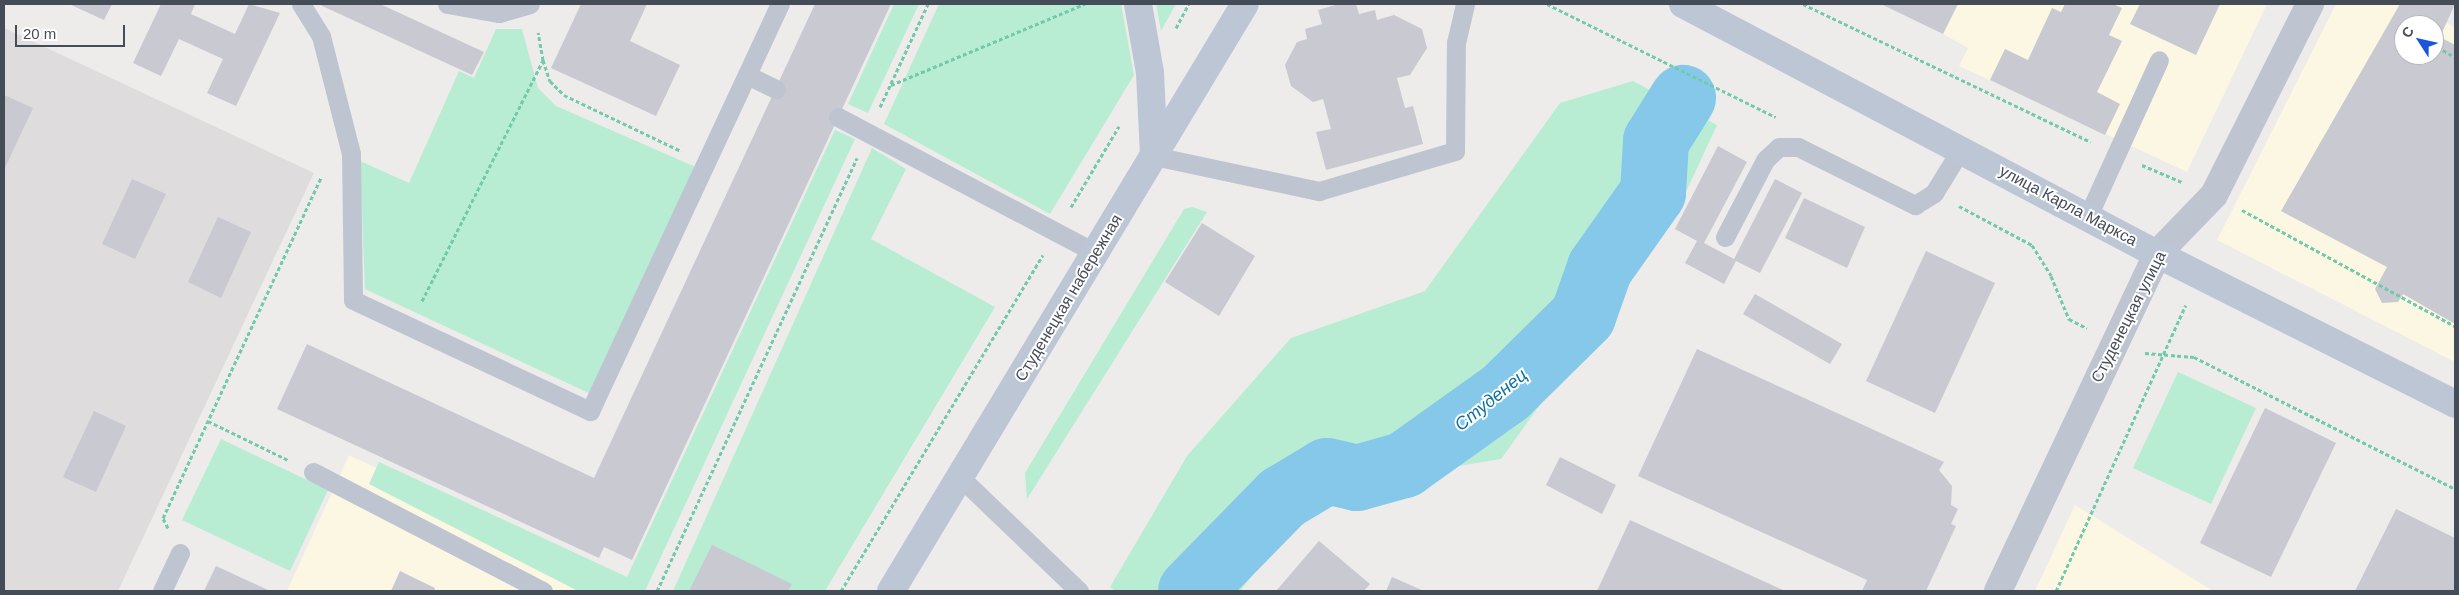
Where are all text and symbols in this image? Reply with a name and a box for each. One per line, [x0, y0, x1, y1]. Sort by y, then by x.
scale bar [18, 15, 128, 47]
north arrow [2394, 15, 2444, 65]
text: С [2398, 23, 2417, 41]
text: 20 m [23, 25, 56, 42]
street label: улица Карла Маркса [1996, 162, 2140, 250]
street label: Студенецкая набережная [1011, 211, 1127, 385]
street label: Студенецкая улица [2088, 248, 2170, 386]
water label: Студенец [1450, 364, 1532, 436]

